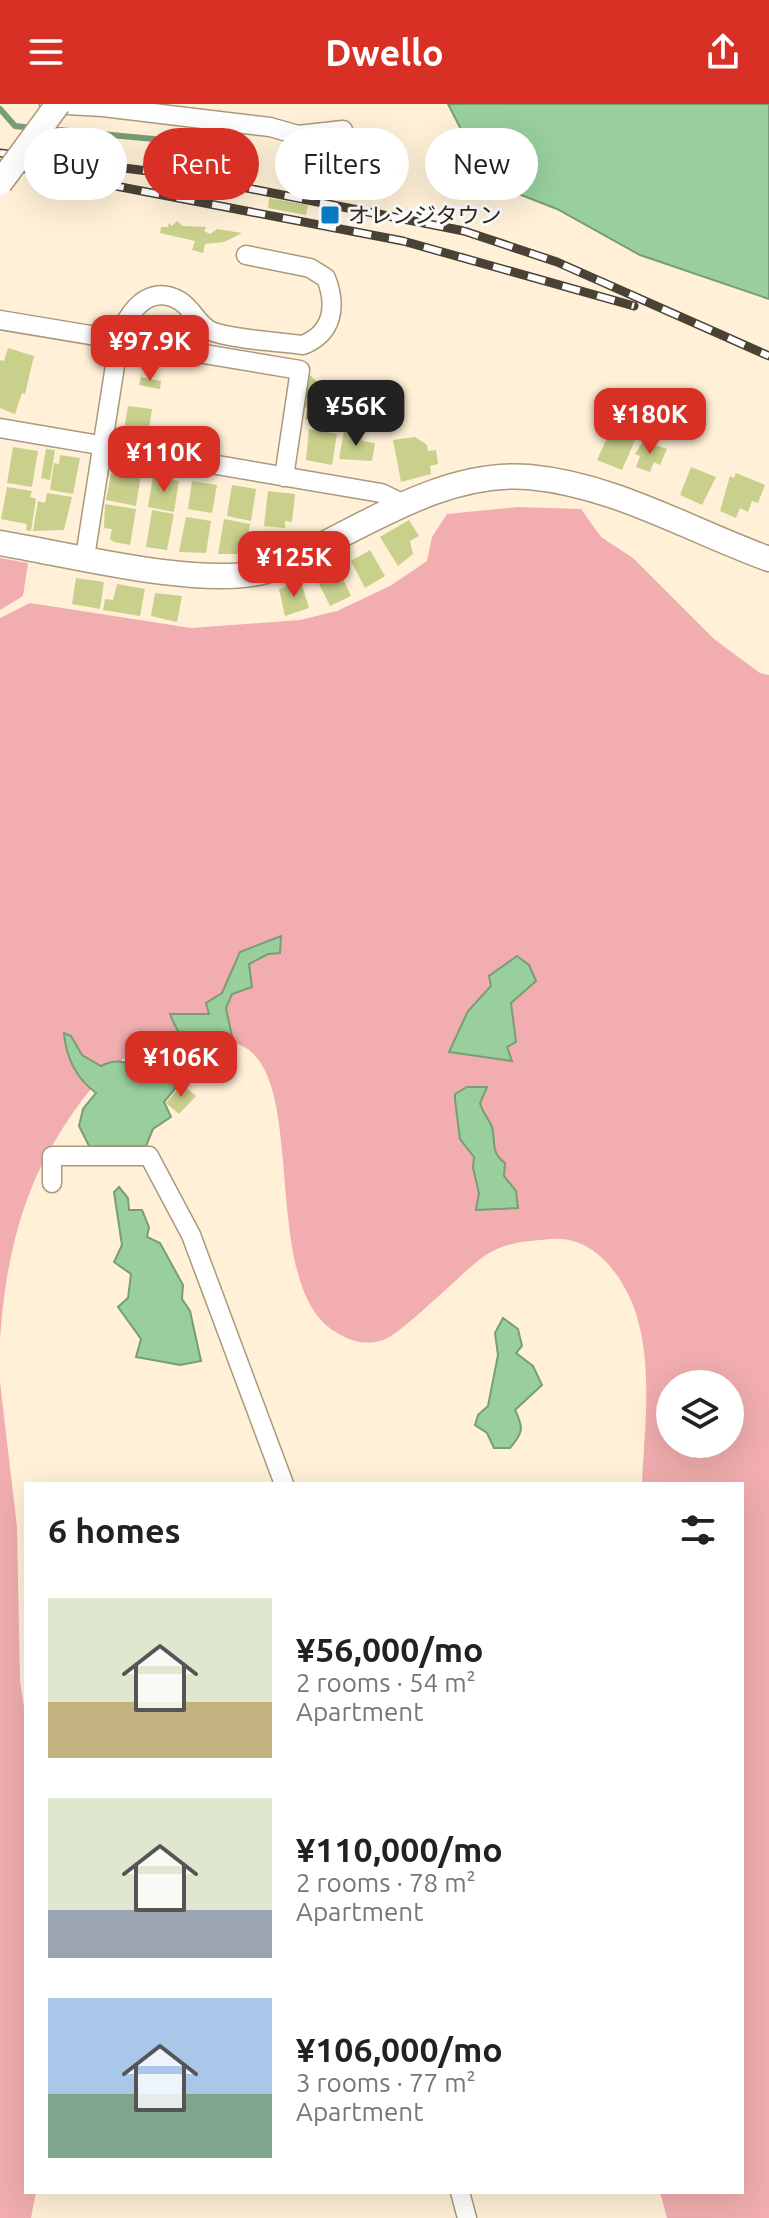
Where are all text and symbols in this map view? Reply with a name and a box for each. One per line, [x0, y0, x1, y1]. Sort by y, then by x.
icon: menu [24, 30, 68, 74]
icon: share [701, 30, 745, 74]
text: Dwello [325, 32, 444, 73]
chip: Buy [24, 128, 127, 200]
chip: Rent [143, 128, 259, 200]
chip: Filters [275, 128, 409, 200]
chip: New [425, 128, 538, 200]
place label: オレンジタウン [348, 202, 502, 227]
marker: オレンジタウン [319, 204, 341, 226]
pin: ¥97.9K [85, 315, 215, 383]
text: ¥97.9K [109, 326, 191, 355]
pin: ¥56K [309, 380, 403, 448]
pin: ¥180K [594, 388, 706, 456]
text: ¥56K [325, 391, 387, 420]
text: ¥180K [612, 399, 688, 428]
pin: ¥110K [108, 426, 220, 494]
text: ¥110K [126, 437, 202, 466]
pin: ¥125K [238, 531, 350, 599]
text: ¥125K [256, 542, 332, 571]
pin: ¥106K [125, 1031, 237, 1099]
text: ¥106K [143, 1042, 219, 1071]
map controls [656, 1370, 744, 1458]
button: layers [656, 1370, 744, 1458]
icon: filters [676, 1508, 720, 1552]
text: 6 homes [48, 1511, 181, 1549]
icon: home [112, 1630, 208, 1726]
text: ¥56,000/mo [296, 1630, 483, 1668]
text: 2 rooms · 54 m² [296, 1668, 476, 1697]
text: Apartment [296, 1697, 423, 1726]
icon: home [112, 1830, 208, 1926]
text: ¥110,000/mo [296, 1830, 503, 1868]
text: 2 rooms · 78 m² [296, 1868, 476, 1897]
text: Apartment [296, 1897, 423, 1926]
icon: home [112, 2030, 208, 2126]
text: ¥106,000/mo [296, 2030, 503, 2068]
text: 3 rooms · 77 m² [296, 2068, 476, 2097]
text: Apartment [296, 2097, 423, 2126]

